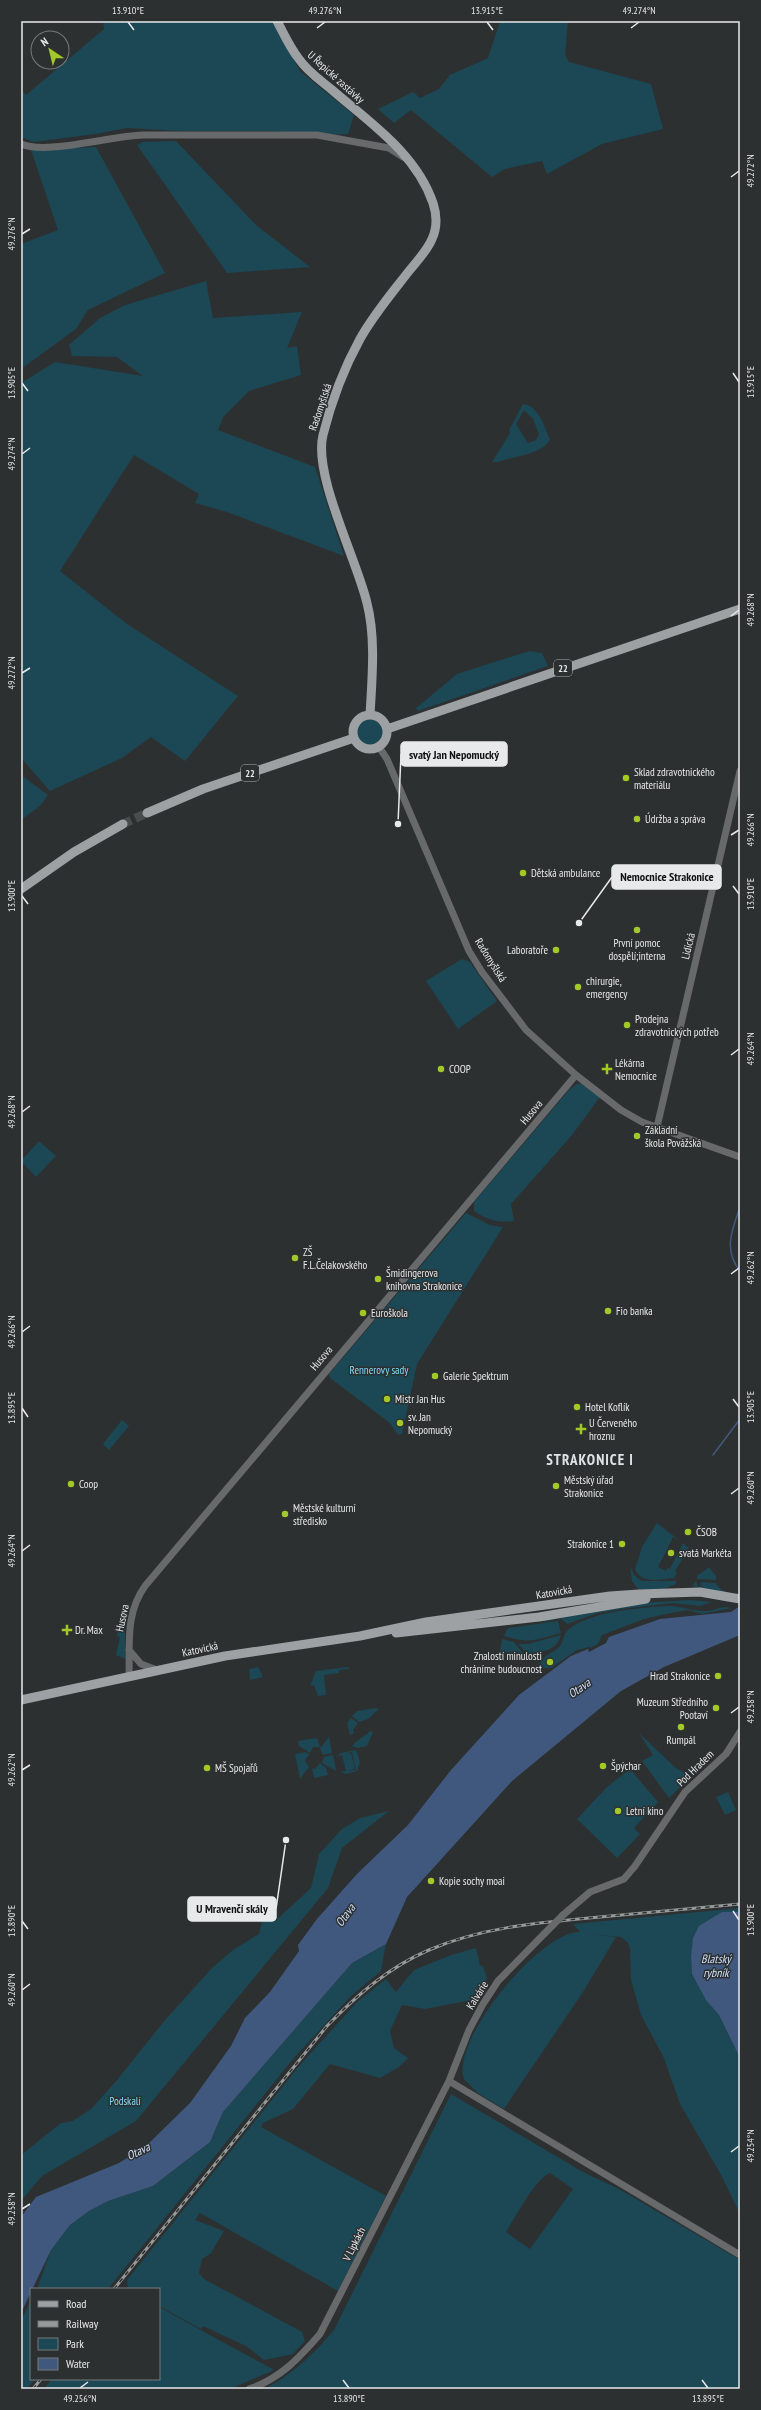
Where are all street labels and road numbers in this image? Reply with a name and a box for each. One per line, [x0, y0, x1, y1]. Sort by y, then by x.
street label: U Řepické zastávky [305, 48, 368, 107]
street label: Radomyšlská [305, 381, 335, 433]
road number: 22 [554, 660, 572, 676]
road number: 22 [241, 765, 259, 781]
street label: Lidická [678, 931, 698, 961]
street label: Radomyšlská [472, 935, 510, 985]
street label: Husova [517, 1097, 545, 1127]
street label: Husova [307, 1343, 335, 1373]
street label: Katovická [535, 1582, 573, 1602]
street label: Husova [112, 1603, 132, 1633]
street label: Katovická [181, 1638, 219, 1660]
street label: Pod Hradem [673, 1747, 717, 1789]
street label: Kalvárie [463, 1978, 491, 2012]
street label: V Lipkách [339, 2225, 369, 2264]

